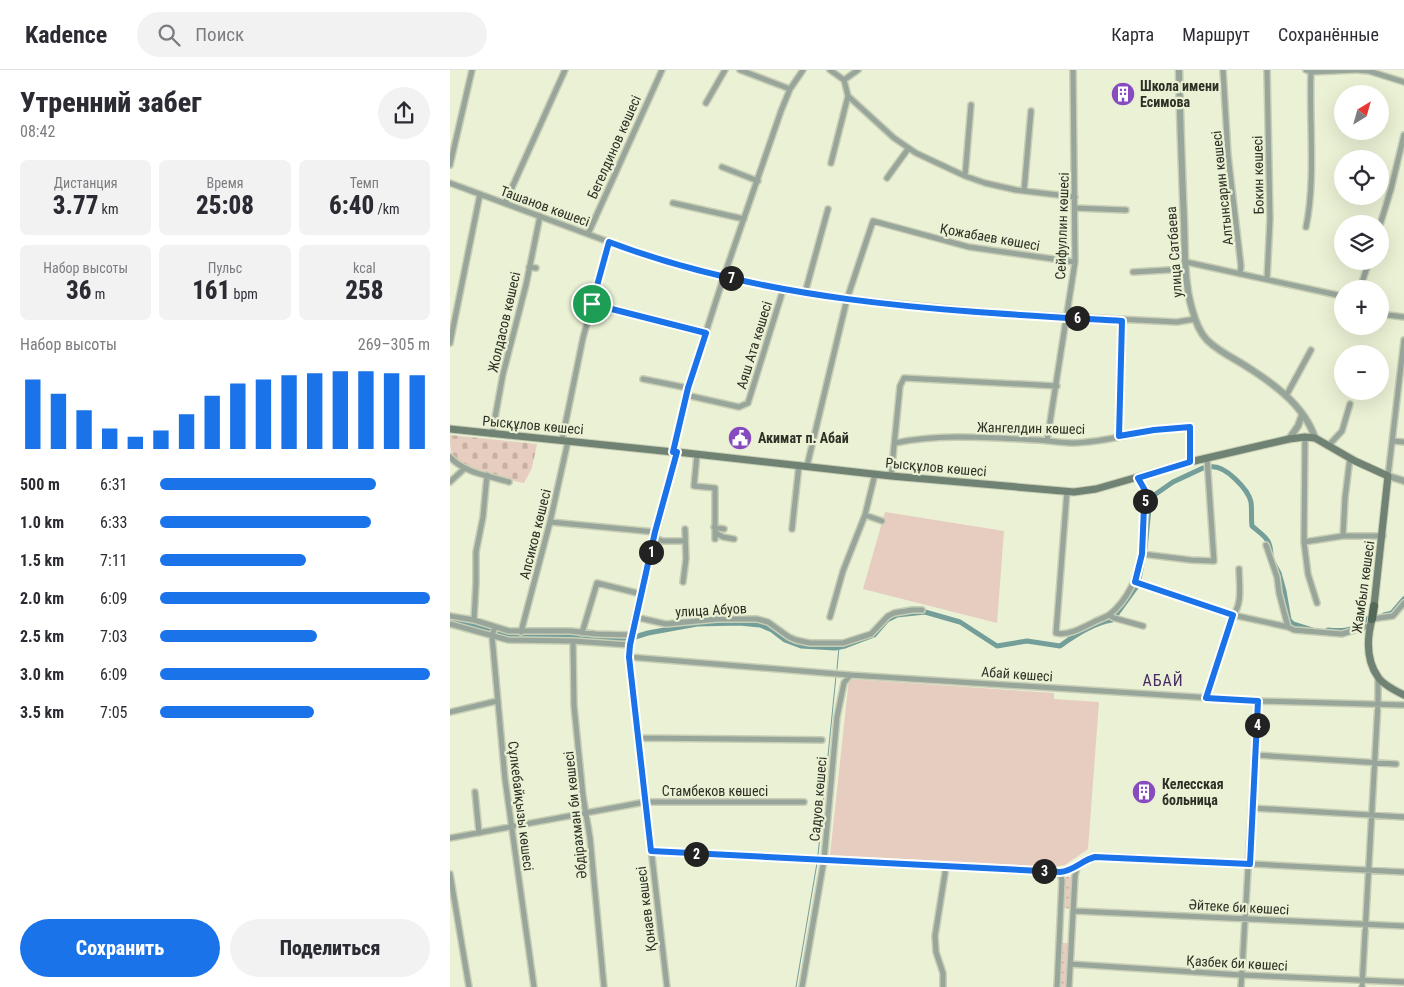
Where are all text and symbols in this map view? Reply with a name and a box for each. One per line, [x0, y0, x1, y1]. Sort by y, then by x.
search box [137, 12, 487, 57]
text: Kadence [25, 21, 107, 49]
icon: search [155, 21, 183, 49]
text: Поиск [195, 23, 244, 46]
text: Карта [1111, 24, 1154, 45]
text: Маршрут [1182, 24, 1250, 45]
text: Сохранённые [1278, 24, 1379, 45]
place label: Школа имени Есимова [1140, 78, 1219, 110]
building icon: Школа имени Есимова [1110, 81, 1136, 107]
north arrow [1334, 85, 1389, 140]
map controls [1334, 85, 1389, 400]
text: Утренний забег [20, 86, 202, 119]
button: share [378, 87, 430, 139]
street label: Бегелдинов көшесі [584, 93, 644, 201]
text: 08:42 [20, 122, 55, 141]
street label: Алтынсарин көшесі [1208, 130, 1236, 246]
street label: Бокин көшесі [1249, 136, 1267, 214]
button: locate [1334, 150, 1389, 205]
street label: Сейфуллин көшесі [1052, 172, 1072, 280]
text: Дистанция [54, 175, 118, 191]
text: Время [207, 175, 243, 191]
text: Темп [350, 175, 379, 191]
street label: Ташанов көшесі [498, 182, 592, 230]
text: 3.77 [53, 191, 98, 220]
text: 25:08 [196, 191, 254, 220]
text: 6:40 [329, 191, 374, 220]
text: km [98, 201, 118, 217]
text: /km [374, 201, 400, 217]
street label: улица Сатбаева [1163, 206, 1185, 298]
button: layers [1334, 215, 1389, 270]
street label: Қожабаев көшесі [939, 220, 1041, 254]
text: Набор высоты [43, 260, 128, 276]
text: Пульс [208, 260, 242, 276]
text: kcal [353, 260, 376, 276]
pin: 7 [718, 266, 744, 290]
street label: Жолдасов көшесі [485, 270, 523, 374]
text: 7 [728, 270, 735, 286]
text: 36 [66, 276, 91, 305]
text: 161 [192, 276, 230, 305]
text: 258 [345, 276, 383, 305]
button: + [1334, 280, 1389, 335]
pin [571, 283, 613, 325]
text: m [91, 286, 105, 302]
text: bpm [230, 286, 258, 302]
icon: arrive [578, 290, 606, 318]
street label: Аяш Ата көшесі [733, 299, 775, 391]
pin: 6 [1064, 306, 1090, 330]
text: 6 [1074, 310, 1081, 326]
text: Набор высоты [20, 335, 117, 354]
text: 269–305 m [358, 335, 430, 354]
button: − [1334, 345, 1389, 400]
street label: Рысқұлов көшесі [482, 413, 584, 437]
street label: Жангелдин көшесі [977, 419, 1085, 437]
public building icon: Акимат п. Абай [727, 425, 753, 451]
place label: Акимат п. Абай [758, 430, 849, 446]
street label: Рысқұлов көшесі [885, 455, 987, 479]
text: 500 m [20, 475, 60, 494]
text: 6:31 [100, 475, 127, 494]
street label: Апсиков көшесі [516, 487, 554, 581]
pin: 5 [1132, 488, 1158, 514]
text: 5 [1142, 493, 1149, 509]
text: 1.0 km [20, 513, 64, 532]
text: 6:33 [100, 513, 127, 532]
pin: 1 [638, 540, 664, 564]
street label: Жамбыл көшесі [1349, 540, 1377, 634]
text: 1 [648, 544, 655, 560]
text: 1.5 km [20, 551, 64, 570]
text: 7:11 [100, 551, 127, 570]
text: 2.0 km [20, 589, 64, 608]
text: 6:09 [100, 589, 127, 608]
street label: улица Абуов [675, 600, 747, 620]
text: 2.5 km [20, 627, 64, 646]
text: 7:03 [100, 627, 127, 646]
street label: Абай көшесі [981, 664, 1053, 684]
text: 3.0 km [20, 665, 64, 684]
text: 6:09 [100, 665, 127, 684]
district label: АБАЙ [1142, 671, 1184, 690]
text: 3.5 km [20, 703, 64, 722]
text: 7:05 [100, 703, 127, 722]
pin: 4 [1244, 712, 1270, 738]
text: 4 [1254, 717, 1261, 733]
street label: Сұлкебайқызы көшесі [505, 740, 537, 872]
street label: Әбдірахман би көшесі [560, 750, 590, 880]
street label: Садуов көшесі [806, 756, 830, 842]
place label: Келесская больница [1162, 776, 1224, 808]
building icon: Келесская больница [1131, 779, 1157, 805]
street label: Стамбеков көшесі [662, 783, 768, 799]
pin: 2 [684, 842, 708, 866]
text: 2 [693, 846, 700, 862]
pin: 3 [1032, 858, 1056, 884]
text: 3 [1041, 863, 1048, 879]
street label: Қонаев көшесі [633, 865, 659, 953]
street label: Әйтеке би көшесі [1188, 896, 1290, 918]
button: Сохранить [20, 919, 220, 977]
button: Поделиться [230, 919, 430, 977]
street label: Қазбек би көшесі [1186, 952, 1288, 974]

